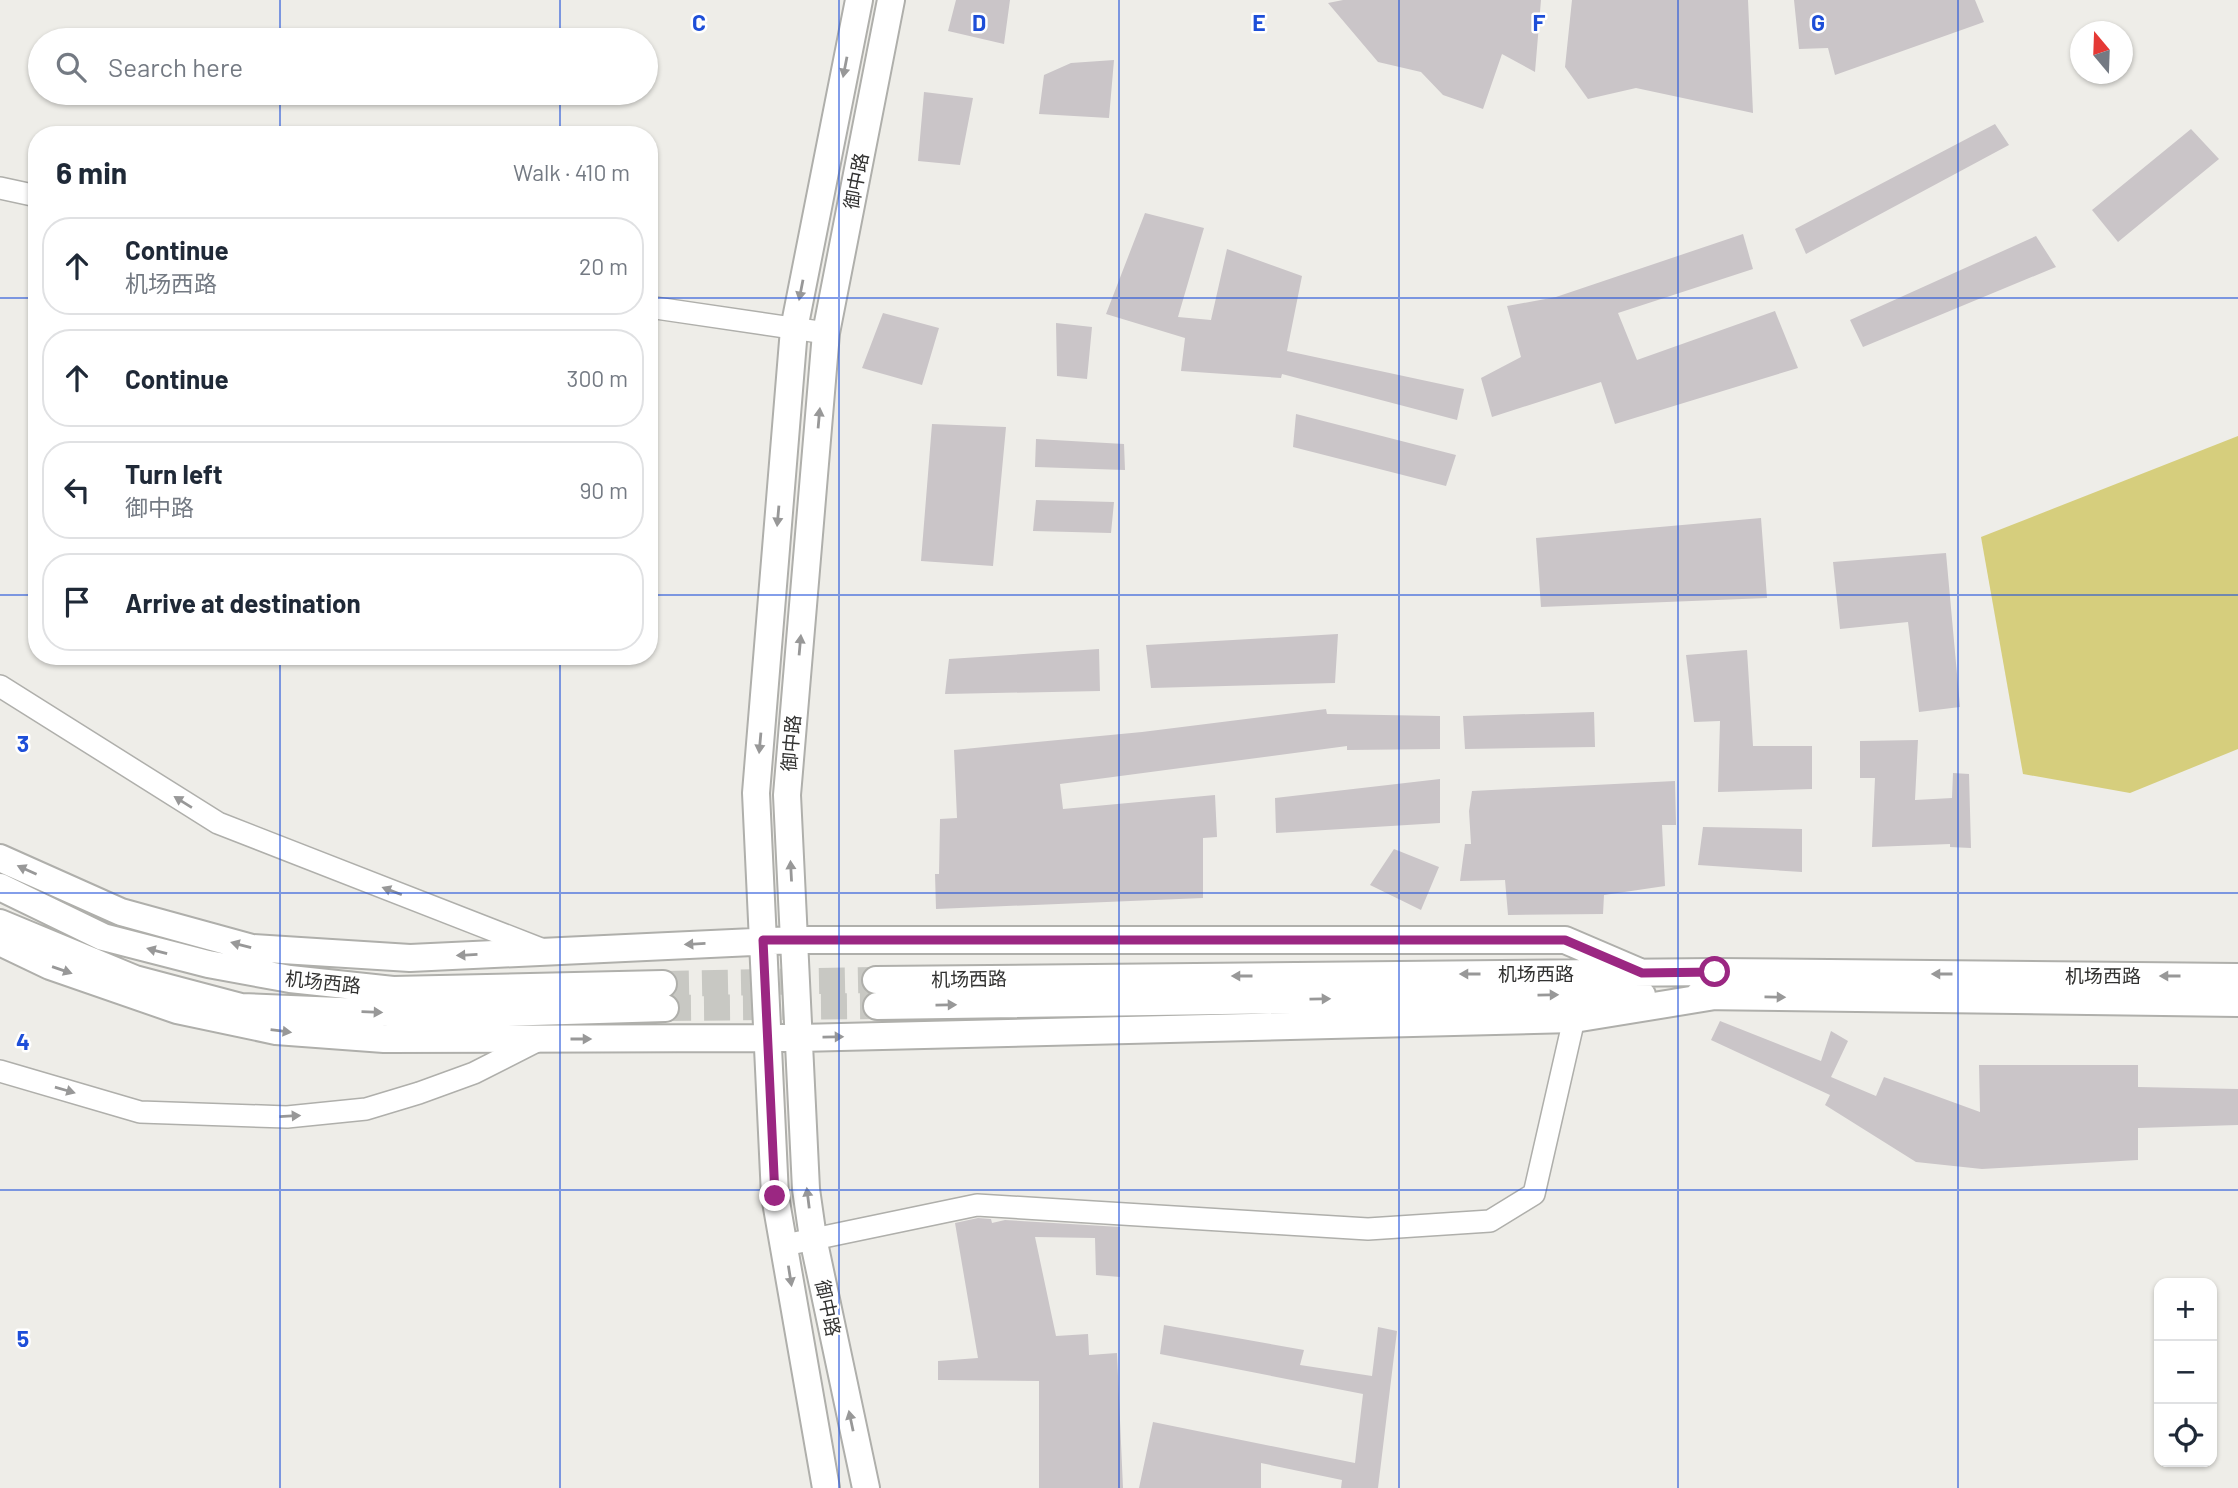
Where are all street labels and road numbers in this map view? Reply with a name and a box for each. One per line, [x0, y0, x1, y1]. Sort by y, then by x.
street label: 御中路 [839, 151, 872, 211]
street label: 御中路 [777, 714, 804, 772]
street label: 机场西路 [1498, 962, 1574, 985]
street label: 机场西路 [2065, 964, 2141, 987]
street label: 机场西路 [284, 966, 362, 997]
street label: 机场西路 [931, 966, 1007, 991]
street label: 御中路 [811, 1278, 846, 1338]

